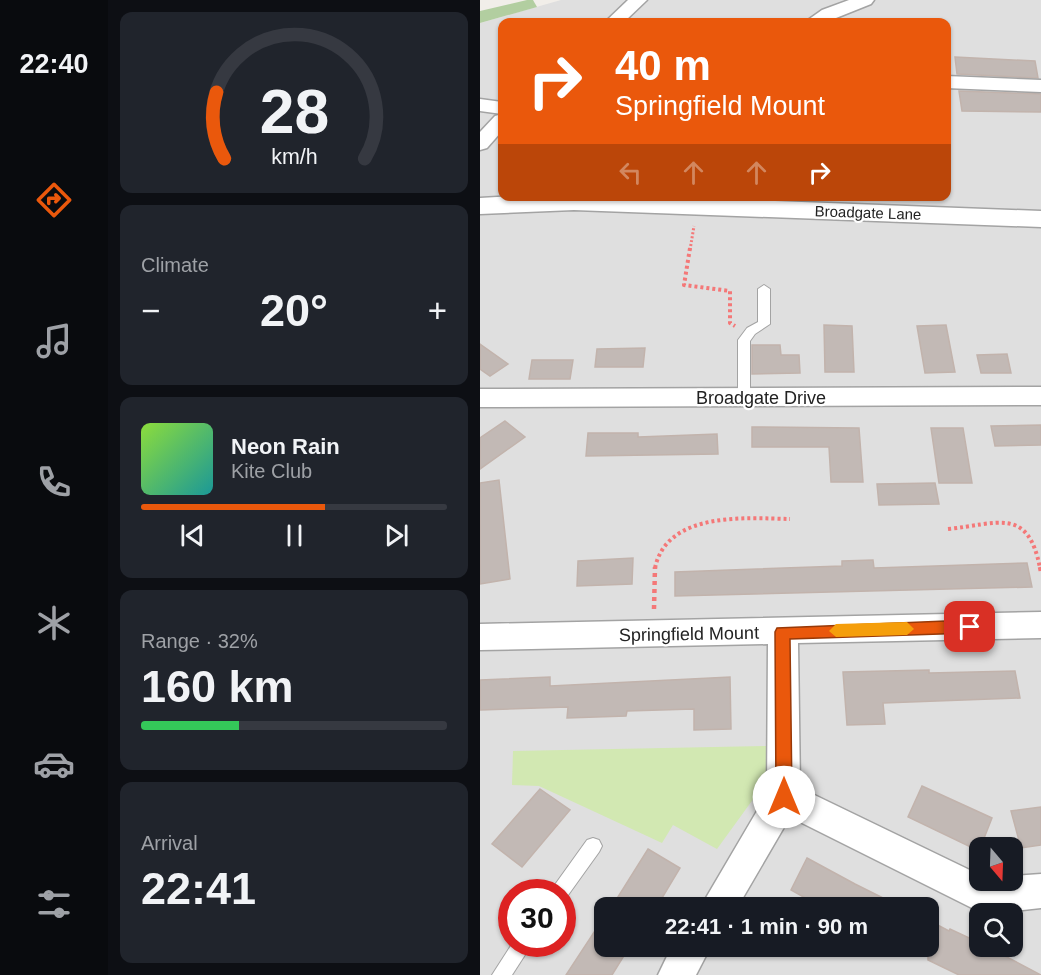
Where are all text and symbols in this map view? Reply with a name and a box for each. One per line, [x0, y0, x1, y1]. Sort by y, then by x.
icon: right [516, 42, 594, 120]
text: 40 m [615, 42, 711, 89]
text: 22:40 [19, 49, 89, 79]
text: 28 [259, 77, 329, 146]
text: Springfield Mount [615, 91, 825, 121]
text: km/h [271, 146, 317, 170]
icon: left [614, 156, 647, 189]
icon: ahead [677, 156, 710, 189]
icon: ahead [740, 156, 773, 189]
icon: right [803, 156, 836, 189]
icon: directions [33, 179, 75, 221]
street label: Broadgate Lane [814, 202, 922, 223]
text: Climate [141, 254, 209, 276]
text: 20° [260, 285, 328, 336]
text: − [141, 292, 160, 329]
text: + [428, 292, 447, 329]
icon: music [33, 320, 75, 362]
street label: Broadgate Drive [696, 388, 826, 408]
text: Neon Rain [231, 434, 340, 459]
text: Kite Club [231, 460, 312, 482]
icon: phone [33, 461, 75, 503]
icon: previous [176, 519, 209, 552]
icon: pause [278, 519, 311, 552]
icon: next [380, 519, 413, 552]
pin [944, 601, 995, 652]
icon: climate [33, 602, 75, 644]
icon: arrive [953, 610, 986, 643]
street label: Springfield Mount [619, 623, 759, 645]
text: Range · 32% [141, 630, 258, 652]
text: 160 km [141, 661, 294, 712]
icon: car [33, 743, 75, 785]
position arrow [752, 765, 816, 829]
text: Arrival [141, 832, 198, 854]
north arrow [969, 837, 1023, 891]
map controls [969, 837, 1023, 957]
text: 22:41 [141, 863, 256, 914]
speed limit sign: 30 [498, 879, 576, 957]
icon: filters [33, 883, 75, 925]
button: search [969, 903, 1023, 957]
text: 22:41 · 1 min · 90 m [665, 914, 868, 939]

